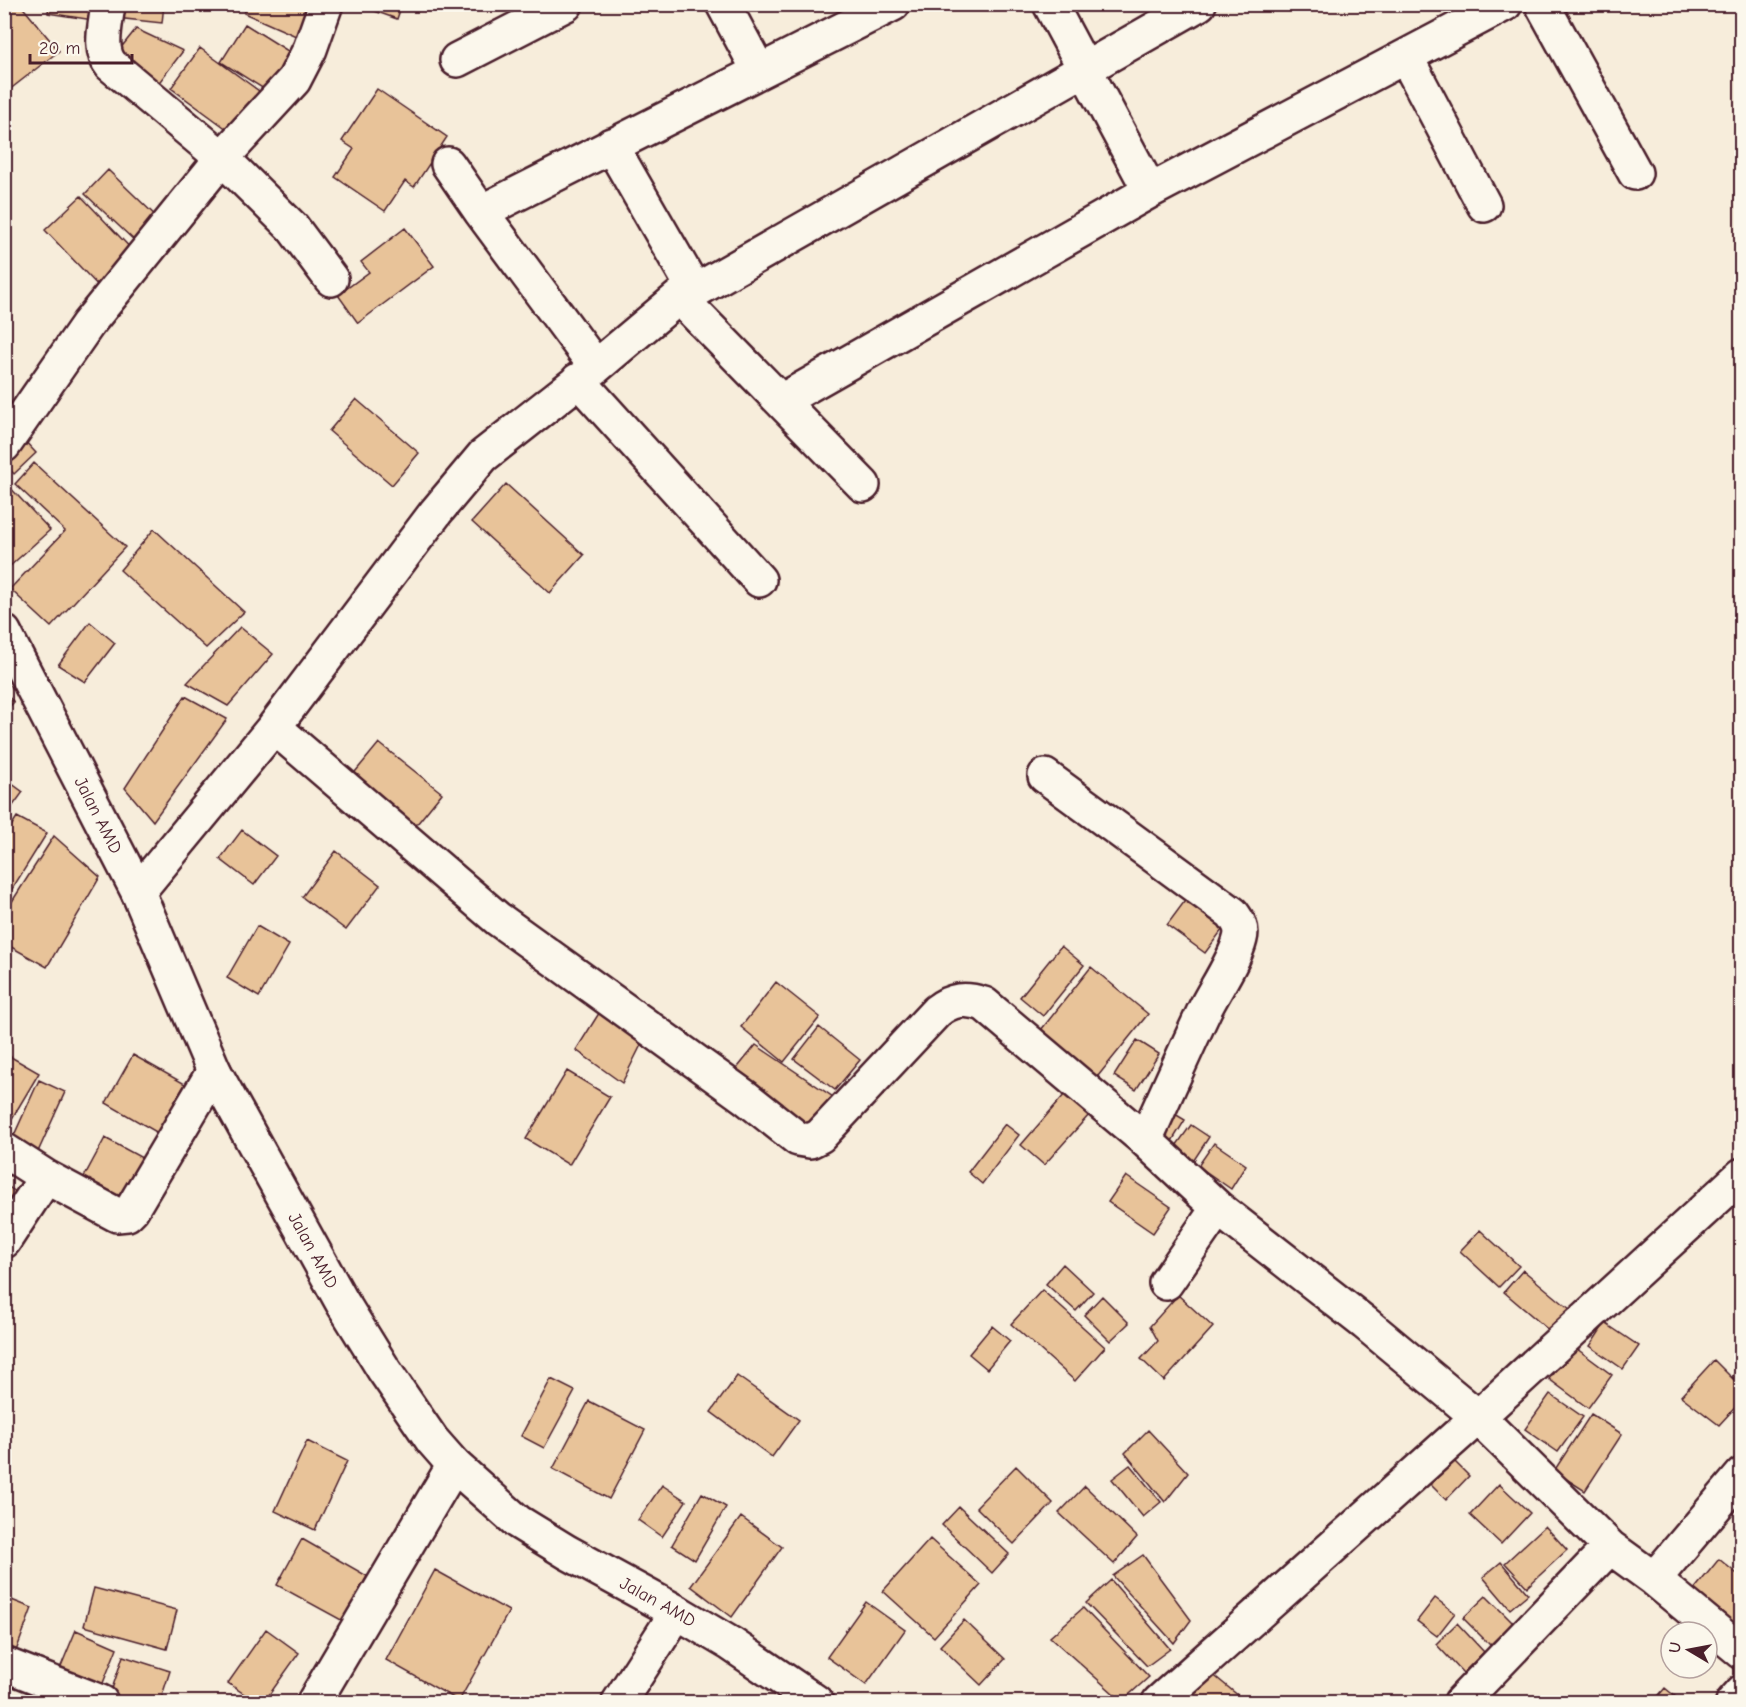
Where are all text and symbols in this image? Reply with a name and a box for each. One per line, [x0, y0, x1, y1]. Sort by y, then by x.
scale bar [30, 27, 132, 65]
text: 20 m [39, 38, 80, 59]
street label: Jalan AMD [70, 773, 127, 857]
street label: Jalan AMD [284, 1209, 343, 1292]
street label: Jalan AMD [616, 1572, 700, 1631]
north arrow [1659, 1620, 1719, 1680]
text: U [1665, 1641, 1685, 1654]

